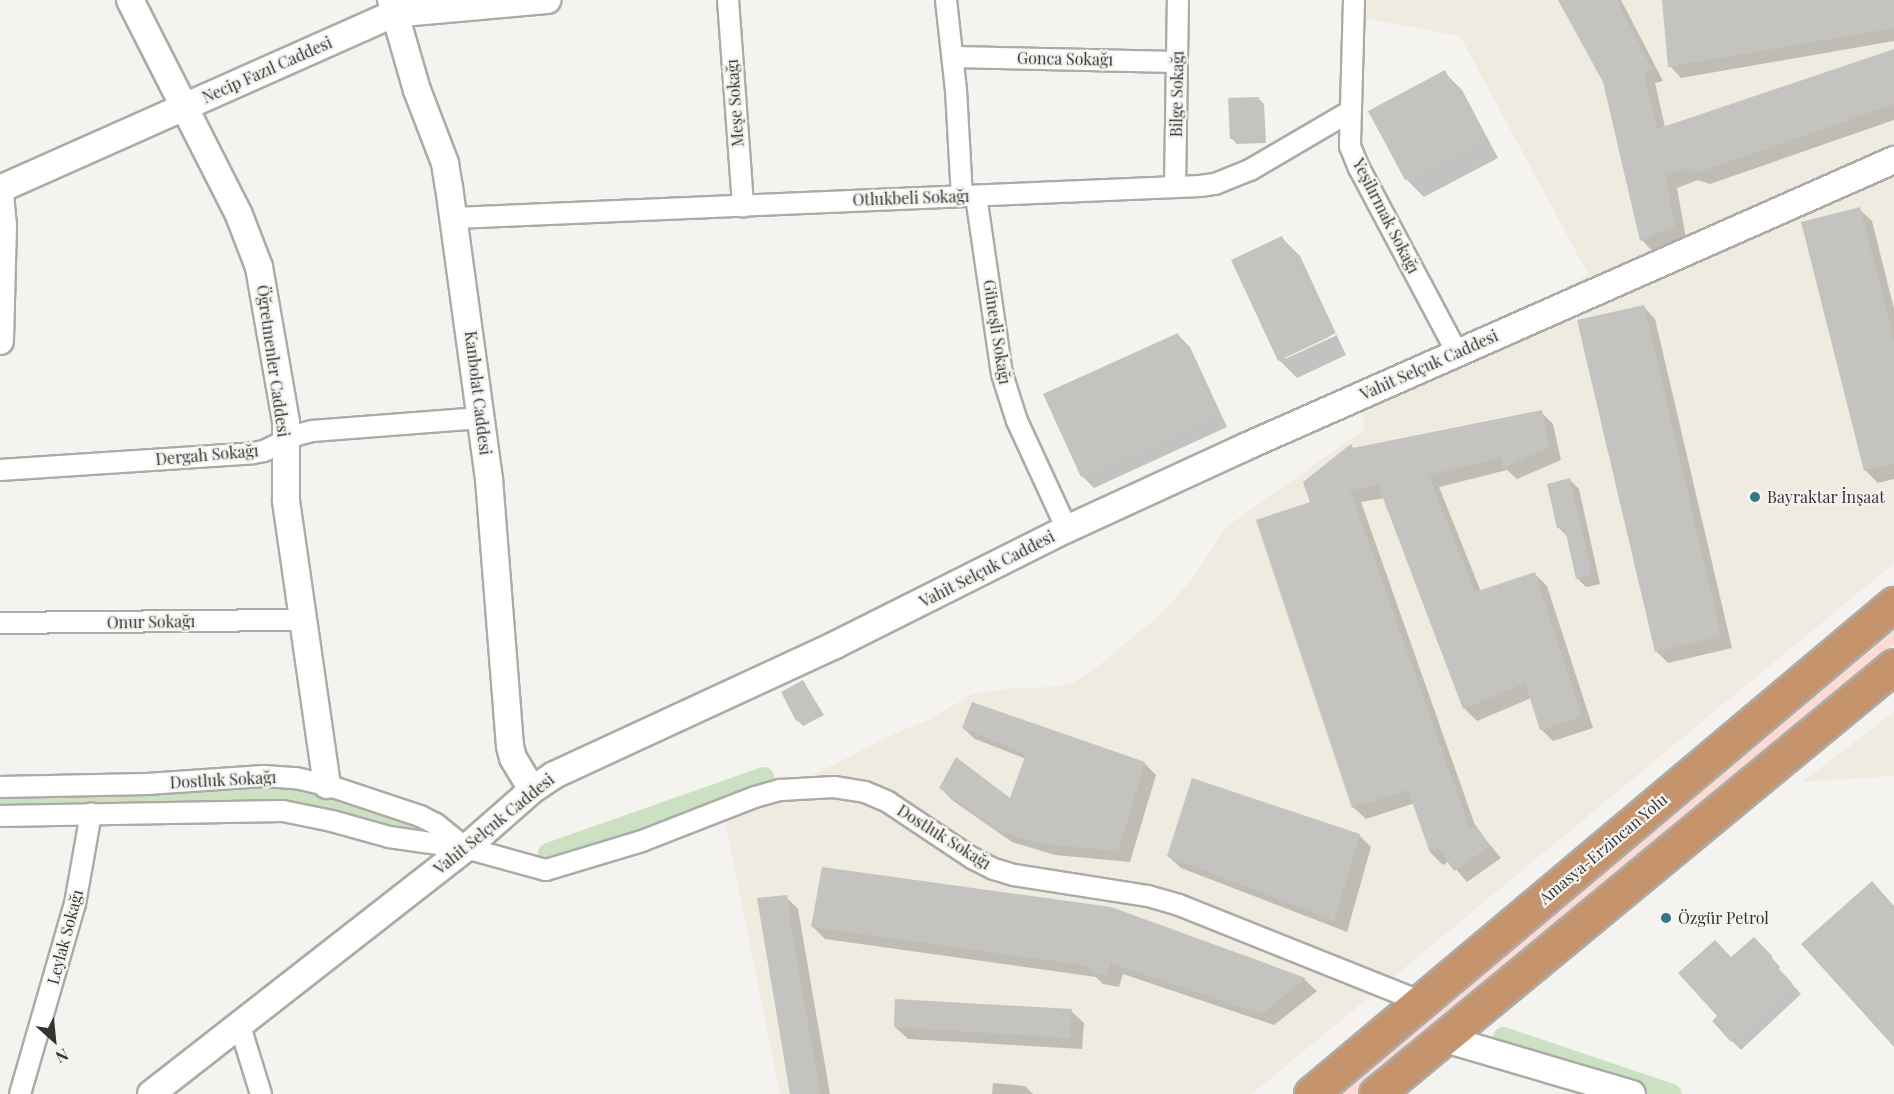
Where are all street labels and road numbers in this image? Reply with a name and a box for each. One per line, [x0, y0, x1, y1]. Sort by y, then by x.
street label: Necip Fazıl Caddesi [199, 33, 335, 107]
street label: Gonca Sokağı [1017, 49, 1113, 69]
street label: Bilge Sokağı [1167, 51, 1187, 137]
street label: Meşe Sokağı [722, 58, 748, 148]
street label: Yeşilırmak Sokağı [1349, 155, 1423, 277]
street label: Otlukbeli Sokağı [852, 186, 970, 210]
street label: Güneşli Sokağı [979, 278, 1015, 386]
street label: Öğretmenler Caddesi [253, 284, 293, 438]
street label: Vahit Selçuk Caddesi [1357, 326, 1501, 404]
street label: Kanbolat Caddesi [461, 330, 495, 456]
street label: Dergah Sokağı [155, 441, 259, 469]
street label: Vahit Selçuk Caddesi [916, 527, 1058, 611]
street label: Onur Sokağı [106, 612, 196, 632]
street label: Dostluk Sokağı [169, 768, 277, 792]
street label: Vahit Selçuk Caddesi [430, 770, 558, 878]
street label: Amasya-Erzincan Yolu [1535, 790, 1671, 908]
street label: Dostluk Sokağı [894, 801, 994, 873]
street label: Leylak Sokağı [43, 888, 87, 986]

